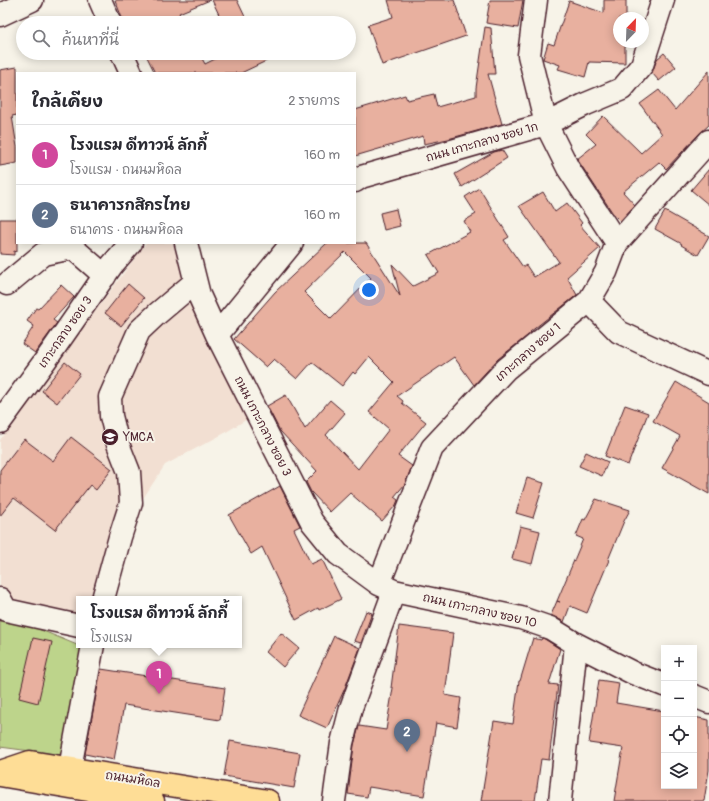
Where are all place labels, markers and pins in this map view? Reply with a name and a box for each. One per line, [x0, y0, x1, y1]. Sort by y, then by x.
school or university icon: YMCA [100, 427, 120, 447]
place label: YMCA [122, 430, 154, 445]
pin: 1 [146, 661, 172, 694]
pin: 2 [394, 719, 420, 752]

